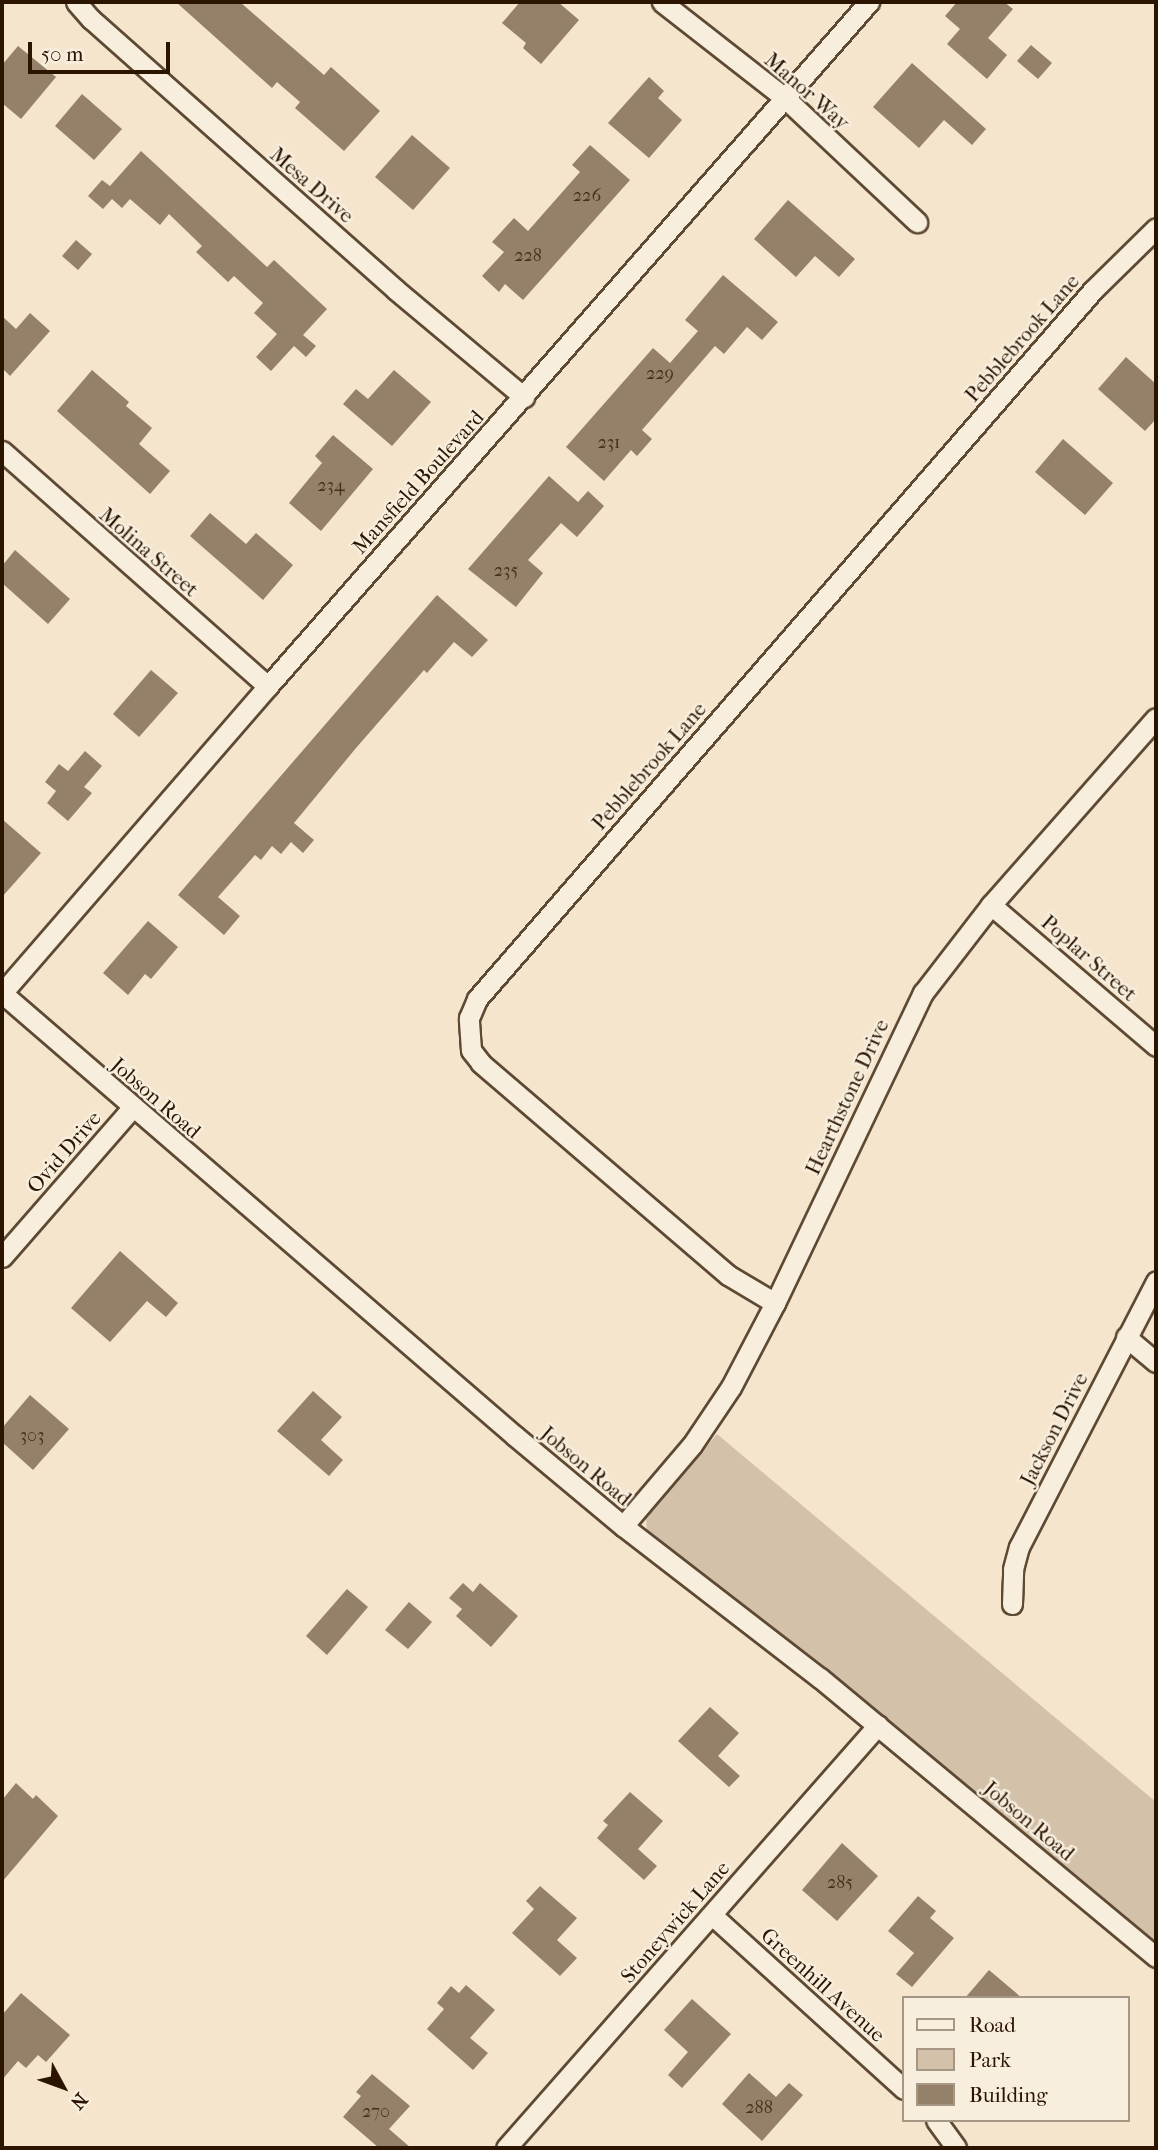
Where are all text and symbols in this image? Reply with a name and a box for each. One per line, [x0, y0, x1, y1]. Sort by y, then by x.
scale bar [32, 28, 173, 72]
text: 50 m [41, 42, 84, 66]
street label: Manor Way [759, 47, 855, 135]
street label: Mesa Drive [265, 142, 359, 228]
house number: 226 [573, 185, 601, 207]
house number: 228 [514, 245, 542, 267]
street label: Pebblebrook Lane [960, 269, 1084, 407]
house number: 229 [646, 363, 674, 385]
street label: Mansfield Boulevard [347, 405, 489, 559]
house number: 231 [597, 432, 621, 454]
house number: 234 [317, 475, 345, 497]
street label: Molina Street [94, 502, 204, 602]
house number: 235 [494, 560, 518, 582]
street label: Pebblebrook Lane [587, 697, 711, 835]
street label: Poplar Street [1036, 910, 1142, 1006]
street label: Hearthstone Drive [800, 1015, 894, 1179]
street label: Jobson Road [106, 1052, 206, 1144]
street label: Ovid Drive [22, 1106, 106, 1198]
street label: Jackson Drive [1015, 1368, 1093, 1490]
street label: Jobson Road [535, 1421, 637, 1511]
house number: 303 [20, 1425, 44, 1447]
street label: Jobson Road [978, 1776, 1080, 1866]
street label: Stoneywick Lane [615, 1856, 735, 1988]
house number: 285 [827, 1872, 853, 1894]
street label: Greenhill Avenue [756, 1923, 890, 2047]
legend [902, 1996, 1130, 2122]
text: Road [969, 2013, 1016, 2037]
text: Park [969, 2048, 1011, 2072]
north arrow [28, 2052, 98, 2122]
text: Building [969, 2083, 1047, 2107]
text: N [66, 2088, 92, 2113]
house number: 288 [745, 2097, 773, 2119]
house number: 270 [362, 2101, 390, 2123]

